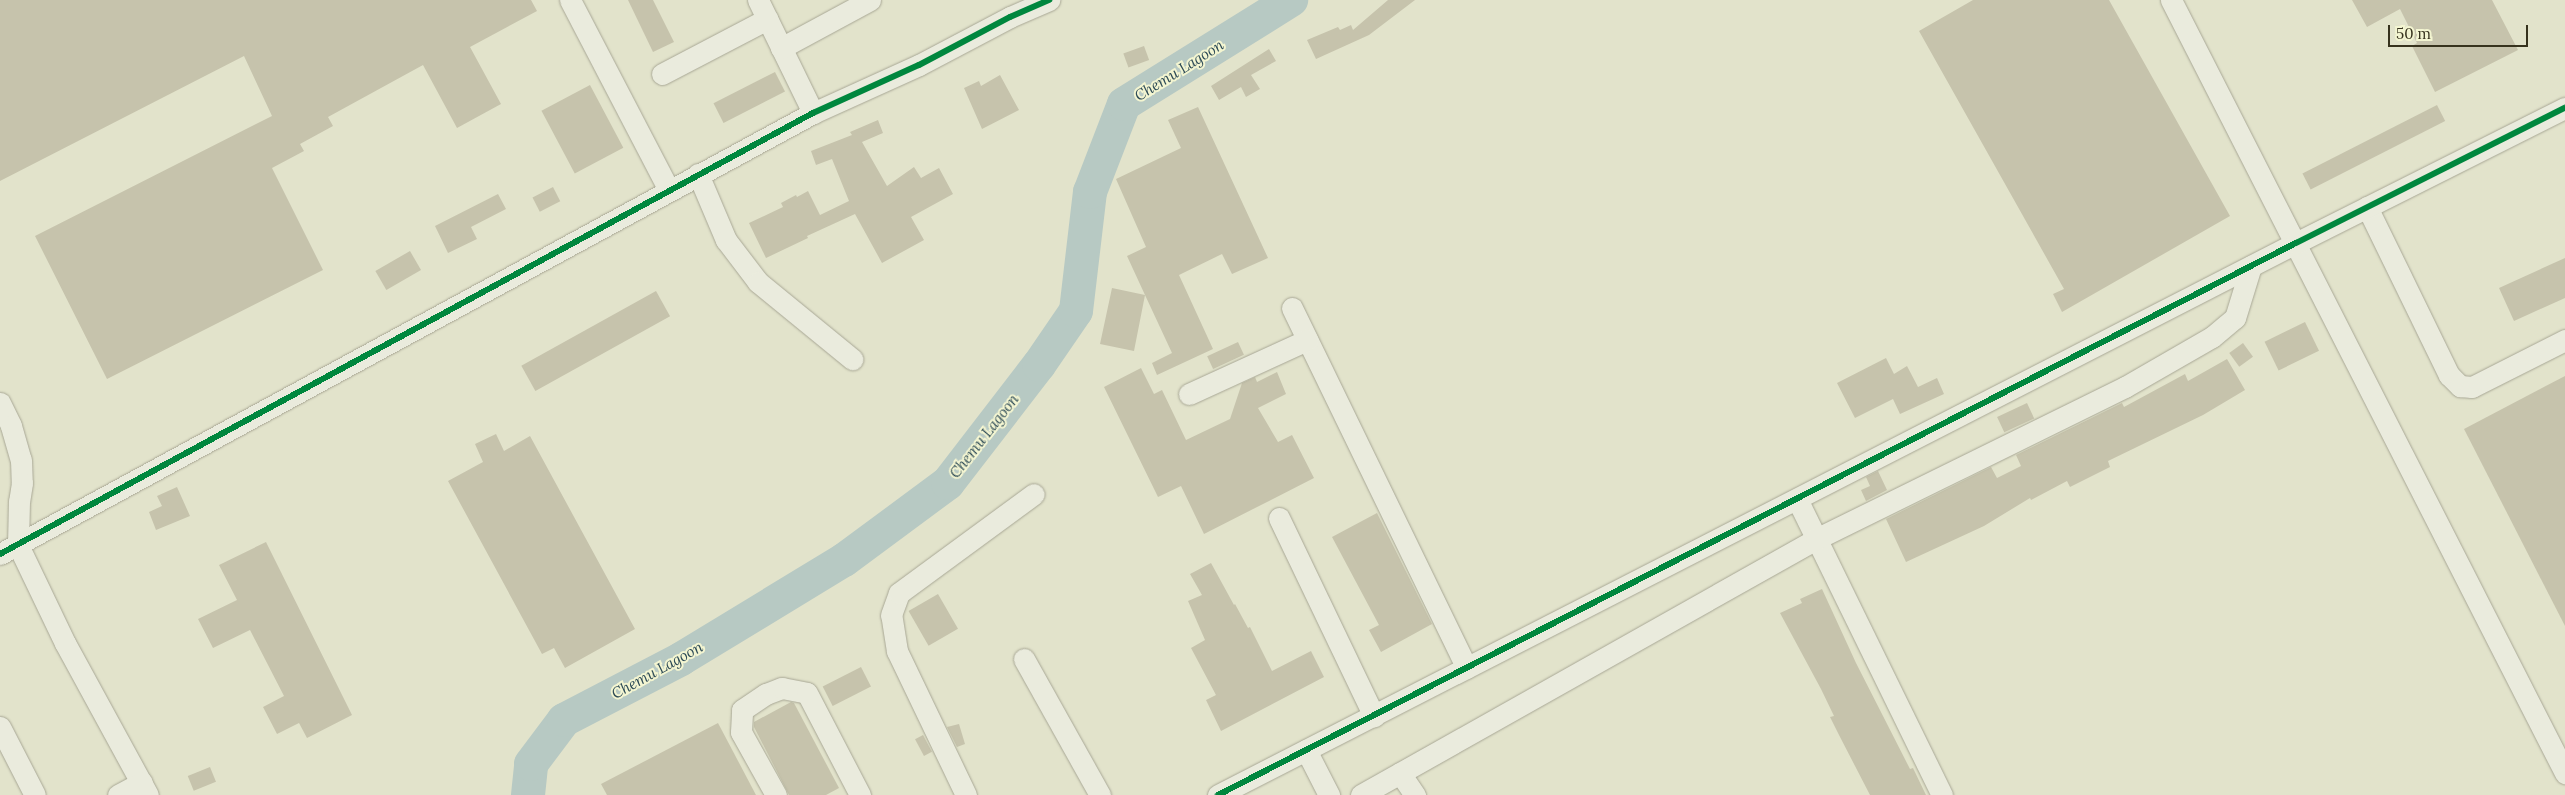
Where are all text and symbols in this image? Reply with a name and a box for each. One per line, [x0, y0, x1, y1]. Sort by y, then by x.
scale bar [2390, 15, 2530, 47]
text: 50 m [2396, 24, 2431, 43]
water label: Chemu Lagoon [1131, 35, 1227, 105]
water label: Chemu Lagoon [946, 390, 1022, 482]
water label: Chemu Lagoon [608, 638, 706, 702]

